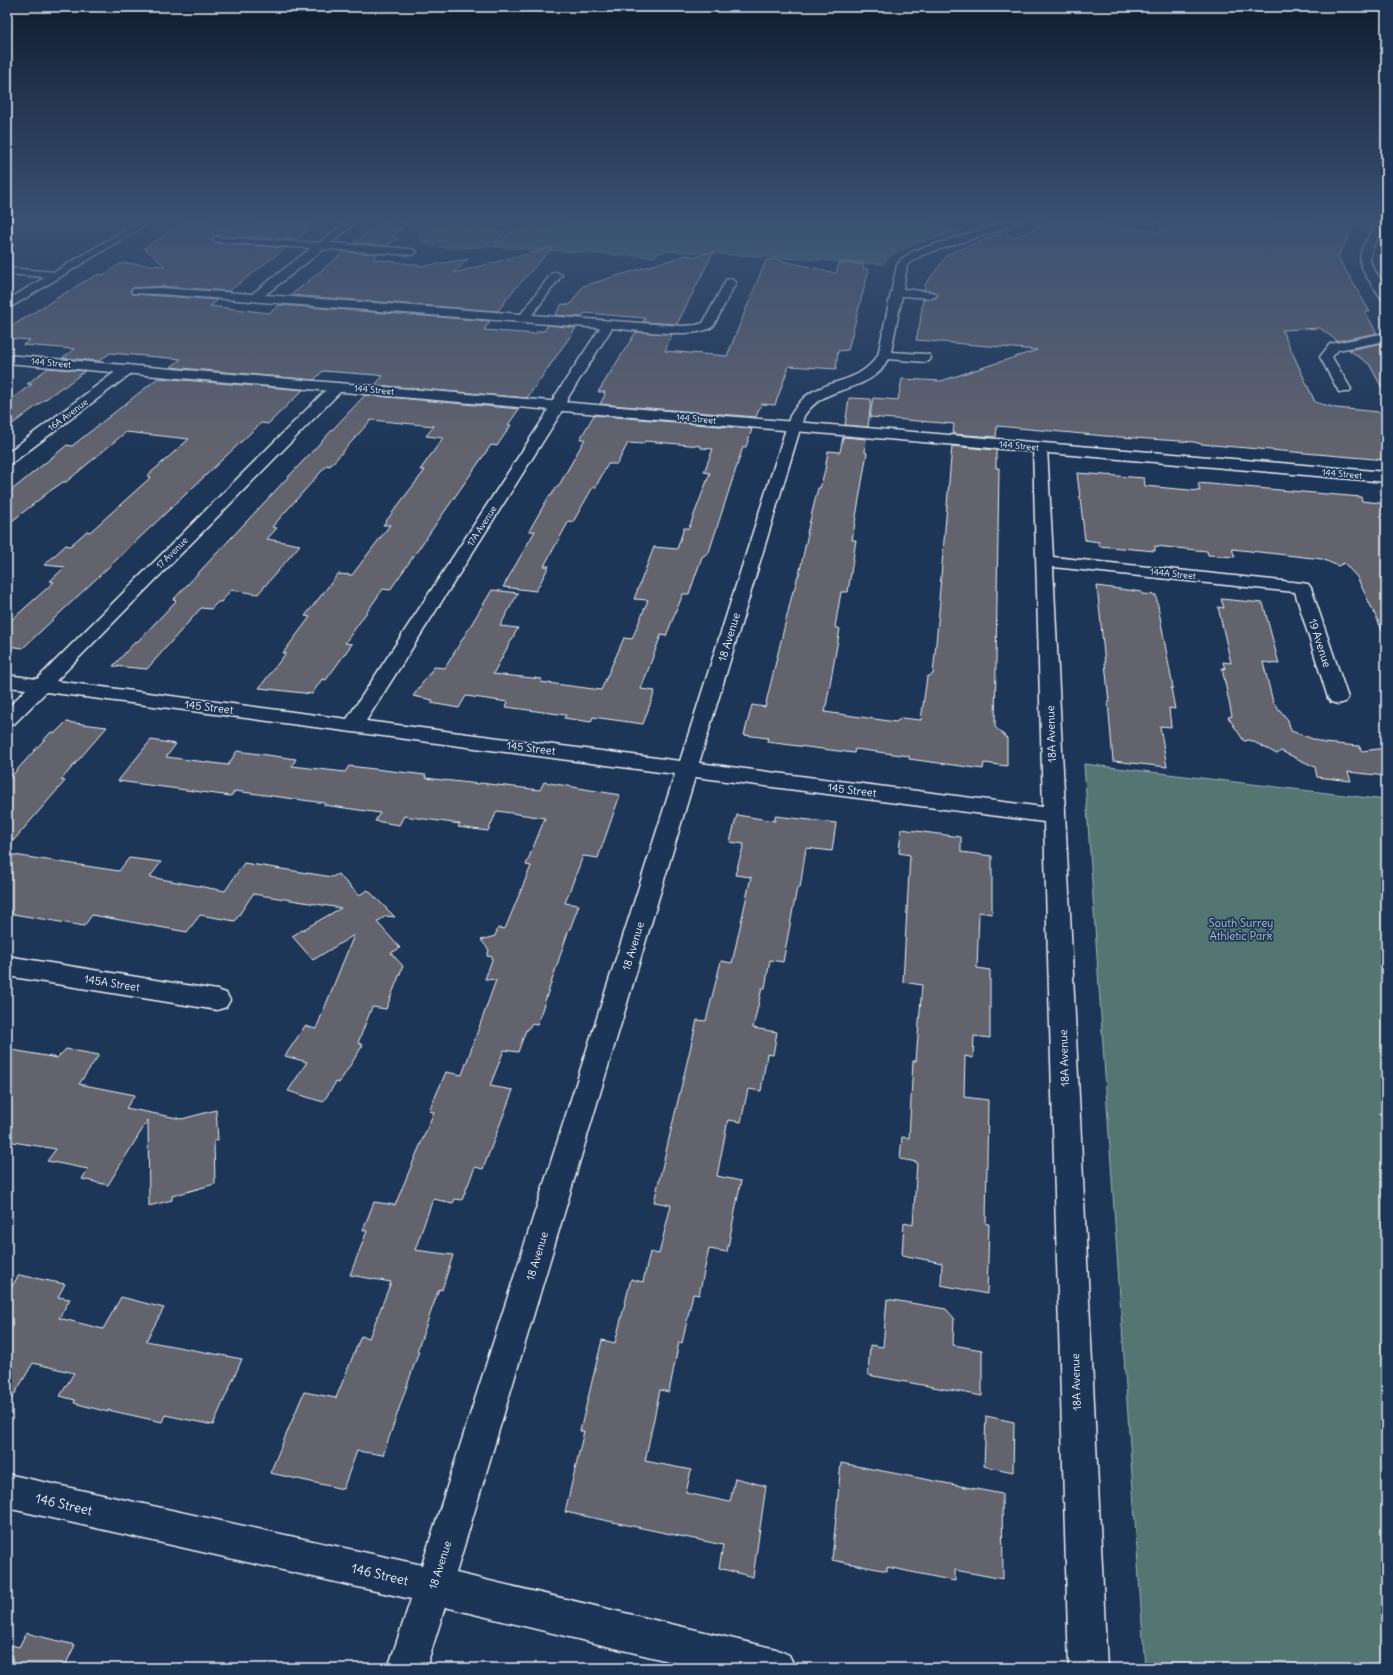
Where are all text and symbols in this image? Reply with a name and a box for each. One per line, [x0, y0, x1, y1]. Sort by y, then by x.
street label: 144 Street [31, 355, 72, 370]
street label: 144 Street [354, 382, 395, 397]
street label: 16A Avenue [46, 396, 90, 433]
street label: 144 Street [676, 411, 717, 426]
street label: 144 Street [999, 438, 1040, 453]
street label: 144 Street [1322, 466, 1363, 481]
street label: 17A Avenue [464, 503, 499, 548]
street label: 17 Avenue [154, 534, 190, 571]
street label: 144A Street [1150, 566, 1196, 581]
street label: 18 Avenue [715, 611, 743, 663]
street label: 19 Avenue [1306, 617, 1334, 669]
street label: 145 Street [184, 697, 234, 717]
street label: 18A Avenue [1043, 705, 1059, 763]
street label: 145 Street [506, 738, 556, 758]
street label: 145 Street [827, 780, 877, 800]
park label: South Surrey Athletic Park [1209, 916, 1273, 943]
street label: 18 Avenue [619, 920, 647, 972]
street label: 145A Street [83, 972, 141, 994]
street label: 18A Avenue [1056, 1029, 1072, 1087]
street label: 18 Avenue [523, 1230, 551, 1282]
street label: 18A Avenue [1068, 1353, 1084, 1411]
street label: 146 Street [34, 1490, 95, 1519]
street label: 18 Avenue [426, 1539, 454, 1591]
street label: 146 Street [350, 1560, 411, 1589]

